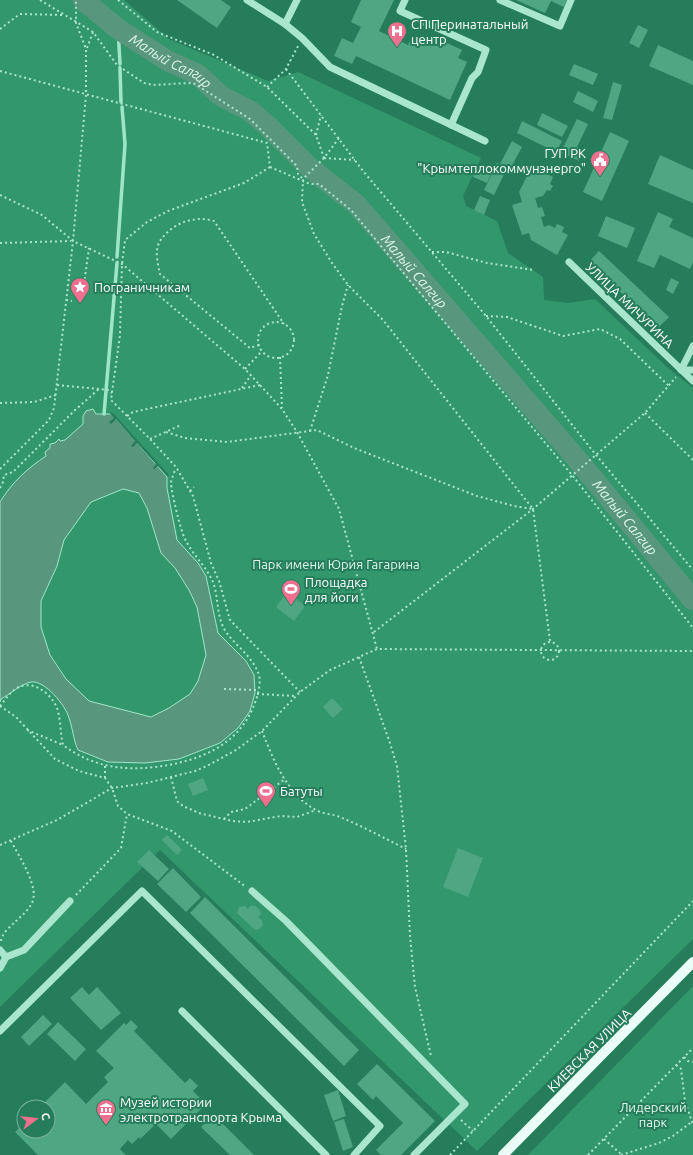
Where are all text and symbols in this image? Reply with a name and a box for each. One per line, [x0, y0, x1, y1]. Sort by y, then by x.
place label: СП Перинатальный центр [411, 17, 528, 46]
hospital icon: СП Перинатальный центр [386, 20, 408, 48]
water label: Малый Салгир [127, 30, 215, 91]
place label: ГУП РК "Крымтеплокоммунэнерго" [417, 146, 586, 175]
public building icon: ГУП РК "Крымтеплокоммунэнерго" [589, 149, 611, 177]
water label: Малый Салгир [378, 231, 451, 311]
street label: УЛИЦА МИЧУРИНА [583, 260, 677, 351]
place icon: Пограничникам [69, 276, 91, 304]
place label: Пограничникам [94, 280, 190, 294]
water label: Малый Салгир [589, 477, 661, 558]
park label: Парк имени Юрия Гагарина [252, 557, 420, 571]
place label: Площадка для йоги [305, 575, 368, 604]
sports icon: Площадка для йоги [280, 578, 302, 606]
sports icon: Батуты [255, 780, 277, 808]
place label: Батуты [280, 784, 323, 798]
street label: КИЕВСКАЯ УЛИЦА [545, 1005, 634, 1094]
place label: Музей истории электротранспорта Крыма [120, 1095, 282, 1124]
museum icon: Музей истории электротранспорта Крыма [95, 1098, 117, 1126]
north arrow [16, 1099, 56, 1139]
park label: Лидерский парк [619, 1100, 687, 1129]
text: С [39, 1111, 52, 1121]

